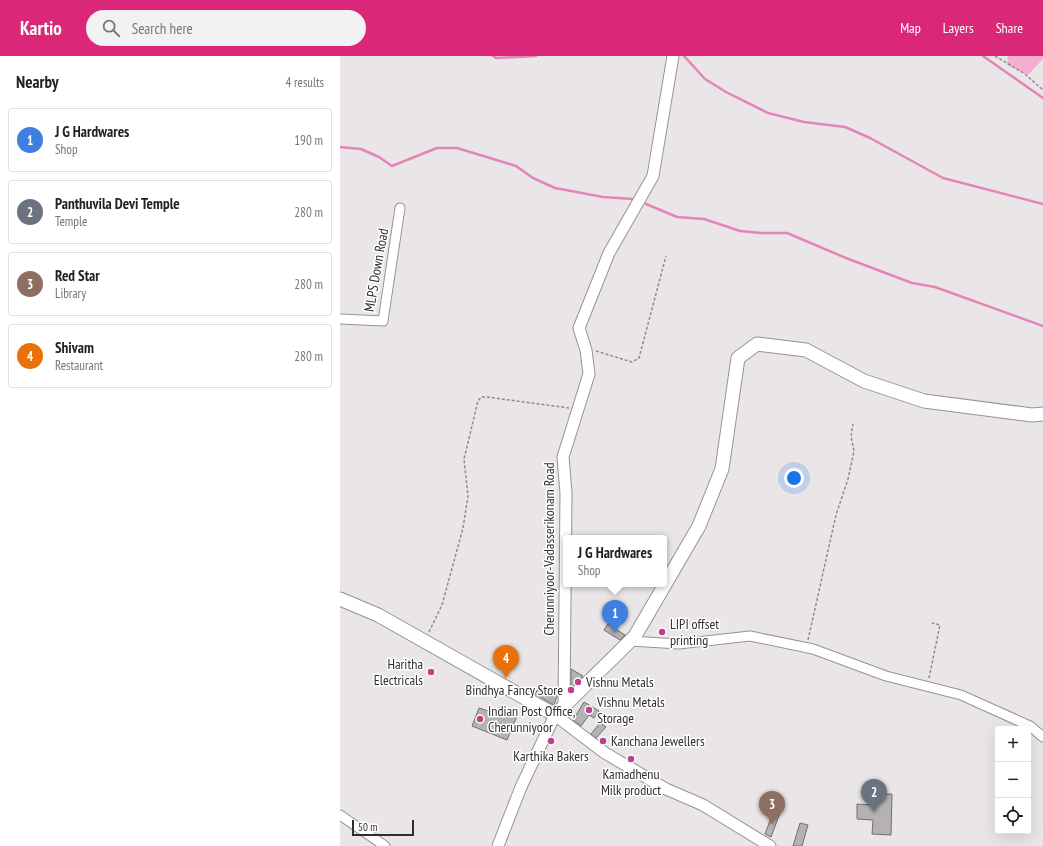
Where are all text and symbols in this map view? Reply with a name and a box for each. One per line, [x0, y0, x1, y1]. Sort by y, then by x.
search box [86, 10, 366, 46]
text: Kartio [20, 16, 62, 40]
icon: search [100, 17, 122, 39]
text: Search here [132, 19, 193, 38]
text: Map [900, 19, 921, 37]
text: Layers [943, 19, 974, 37]
text: Share [996, 19, 1023, 37]
text: Nearby [16, 71, 59, 93]
text: 4 results [285, 74, 324, 91]
text: J G Hardwares [55, 122, 129, 141]
text: 1 [27, 132, 33, 149]
text: 190 m [294, 132, 323, 149]
text: Shop [55, 141, 78, 158]
text: Panthuvila Devi Temple [55, 194, 180, 213]
text: 2 [27, 204, 33, 221]
text: 280 m [294, 204, 323, 221]
text: Temple [55, 213, 87, 230]
street label: MLPS Down Road [360, 227, 392, 313]
text: Red Star [55, 266, 100, 285]
text: 3 [27, 276, 33, 293]
text: 280 m [294, 276, 323, 293]
text: Library [55, 285, 86, 302]
text: Shivam [55, 338, 94, 357]
text: 4 [27, 348, 33, 365]
text: 280 m [294, 348, 323, 365]
text: Restaurant [55, 357, 103, 374]
street label: Cherunniyoor-Vadasserikonam Road [540, 462, 558, 636]
your location [784, 468, 804, 488]
popup [563, 535, 667, 587]
text: J G Hardwares [578, 543, 652, 562]
text: Shop [578, 562, 600, 579]
pin: 1 [602, 600, 628, 633]
place label: LIPI offset printing [670, 615, 719, 649]
marker: LIPI offset printing [657, 627, 667, 637]
pin: 4 [493, 645, 519, 678]
place label: Haritha Electricals [374, 655, 423, 689]
marker: Haritha Electricals [426, 667, 436, 677]
place label: Vishnu Metals [585, 673, 654, 691]
marker: Vishnu Metals [573, 677, 583, 687]
place label: Bindhya Fancy Store [466, 681, 563, 699]
marker: Bindhya Fancy Store [566, 685, 576, 695]
place label: Vishnu Metals Storage [596, 693, 665, 727]
place label: Indian Post Office, Cherunniyoor [488, 702, 576, 736]
marker: Vishnu Metals Storage [584, 705, 594, 715]
marker: Indian Post Office, Cherunniyoor [475, 714, 485, 724]
map controls [995, 726, 1031, 834]
button: + [995, 726, 1031, 762]
place label: Kanchana Jewellers [611, 732, 705, 750]
marker: Karthika Bakers [546, 736, 556, 746]
marker: Kanchana Jewellers [598, 736, 608, 746]
place label: Karthika Bakers [513, 747, 589, 765]
marker: Kamadhenu Milk product [626, 754, 636, 764]
button: − [995, 762, 1031, 798]
place label: Kamadhenu Milk product [601, 765, 661, 799]
pin: 2 [861, 779, 887, 812]
pin: 3 [759, 791, 785, 824]
button: locate [995, 798, 1031, 834]
scale bar [352, 818, 414, 837]
text: 50 m [358, 820, 377, 834]

